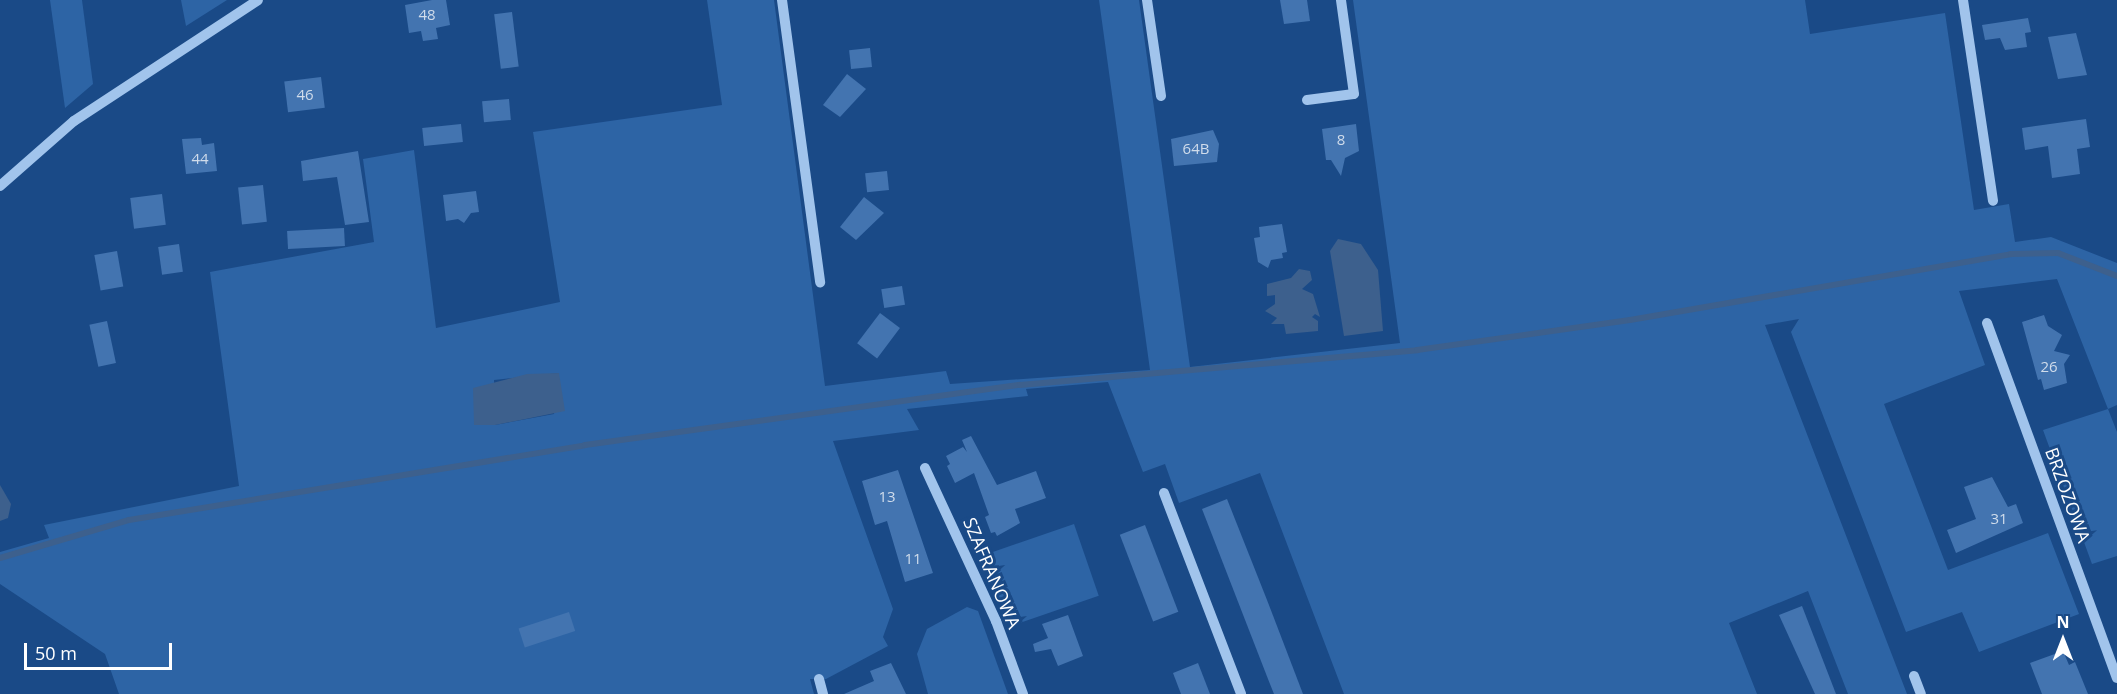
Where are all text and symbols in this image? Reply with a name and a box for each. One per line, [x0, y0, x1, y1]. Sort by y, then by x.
house number: 48 [418, 6, 436, 24]
house number: 46 [296, 86, 314, 104]
house number: 8 [1337, 131, 1345, 149]
house number: 64B [1183, 140, 1209, 158]
house number: 44 [191, 150, 209, 168]
house number: 26 [2040, 358, 2058, 376]
street label: BRZOZOWA [2041, 445, 2095, 545]
house number: 13 [878, 488, 896, 506]
house number: 31 [1990, 510, 2008, 528]
street label: SZAFRANOWA [959, 514, 1025, 632]
house number: 11 [904, 550, 922, 568]
north arrow [2033, 610, 2093, 670]
text: N [2056, 611, 2070, 633]
scale bar [27, 631, 176, 669]
text: 50 m [35, 641, 77, 665]

